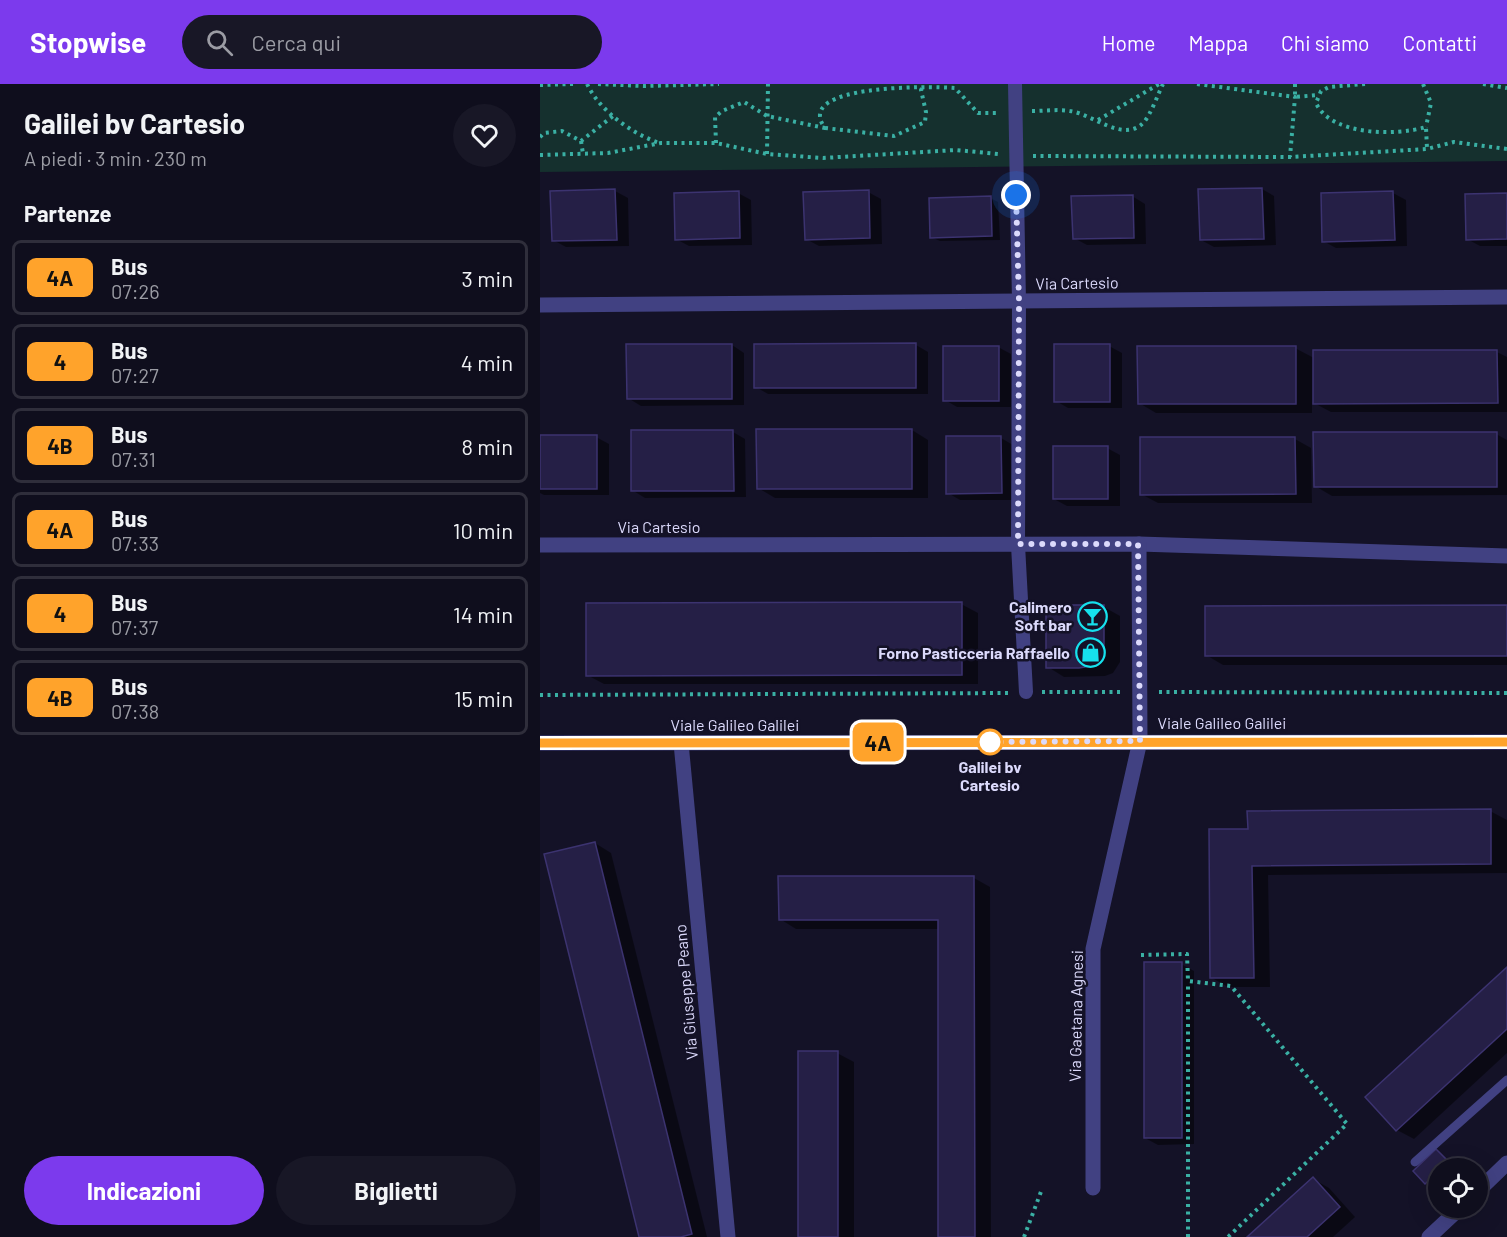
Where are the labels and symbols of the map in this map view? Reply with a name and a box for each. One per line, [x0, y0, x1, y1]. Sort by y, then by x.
your location [1001, 180, 1031, 210]
street label: Via Cartesio [1035, 272, 1119, 293]
street label: Via Cartesio [617, 517, 701, 536]
place label: Calimero Soft bar [1009, 597, 1072, 634]
bar icon: Calimero Soft bar [1077, 600, 1109, 632]
shop icon: Forno Pasticceria Raffaello [1075, 637, 1107, 669]
place label: Forno Pasticceria Raffaello [878, 643, 1070, 662]
street label: Viale Galileo Galilei [1158, 713, 1286, 732]
street label: Viale Galileo Galilei [671, 715, 799, 734]
line badge: 4A [851, 722, 905, 762]
marker: Galilei bv Cartesio [977, 729, 1003, 755]
place label: Galilei bv Cartesio [958, 757, 1022, 794]
street label: Via Giuseppe Peano [670, 924, 701, 1061]
street label: Via Gaetana Agnesi [1065, 950, 1086, 1082]

